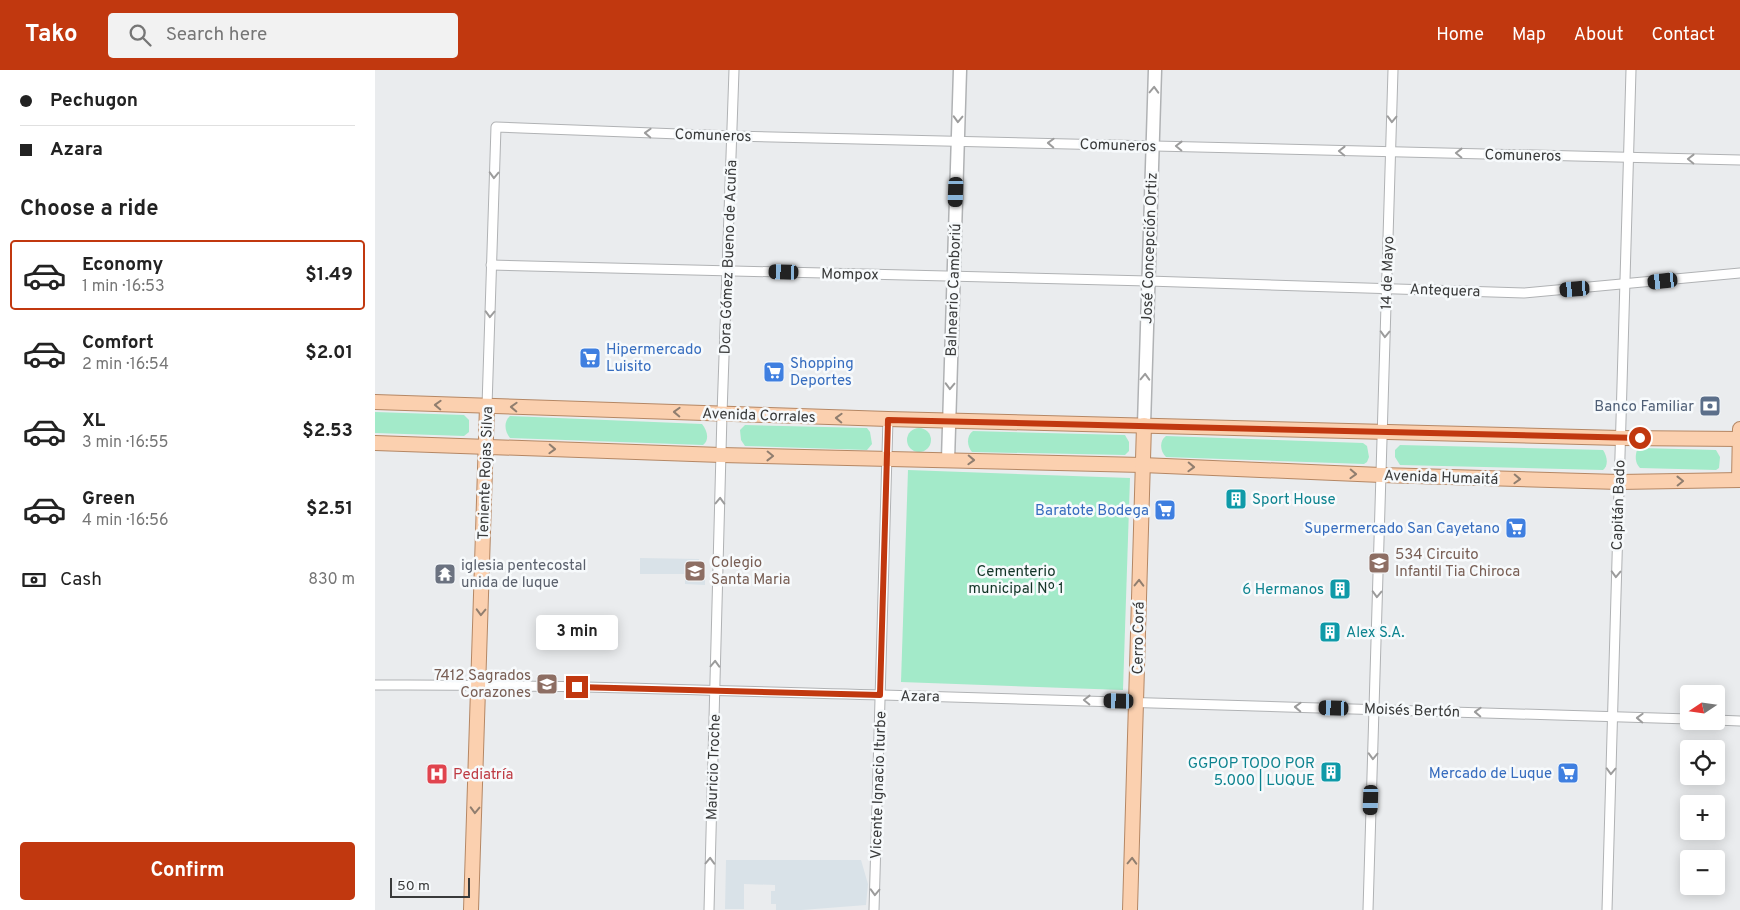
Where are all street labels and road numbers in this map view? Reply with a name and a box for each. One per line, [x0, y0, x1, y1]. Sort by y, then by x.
street label: Comuneros [674, 126, 752, 147]
street label: Comuneros [1079, 136, 1157, 157]
street label: Comuneros [1484, 146, 1562, 167]
street label: Dora Gómez Bueno de Acuña [717, 159, 742, 355]
street label: José Concepción Ortiz [1138, 172, 1163, 324]
street label: Balneario Camboriú [943, 223, 966, 357]
street label: 14 de Mayo [1378, 236, 1399, 310]
street label: Mompox [821, 265, 879, 286]
street label: Antequera [1409, 281, 1481, 302]
street label: Avenida Corrales [702, 405, 816, 428]
street label: Teniente Rojas Silva [475, 406, 498, 540]
street label: Capitán Bado [1608, 459, 1631, 551]
street label: Avenida Humaitá [1383, 467, 1499, 490]
street label: Cerro Corá [1129, 601, 1150, 675]
street label: Azara [900, 688, 940, 707]
street label: Moisés Bertón [1363, 700, 1460, 723]
street label: Vicente Ignacio Iturbe [867, 711, 892, 859]
street label: Mauricio Troche [703, 714, 726, 820]

